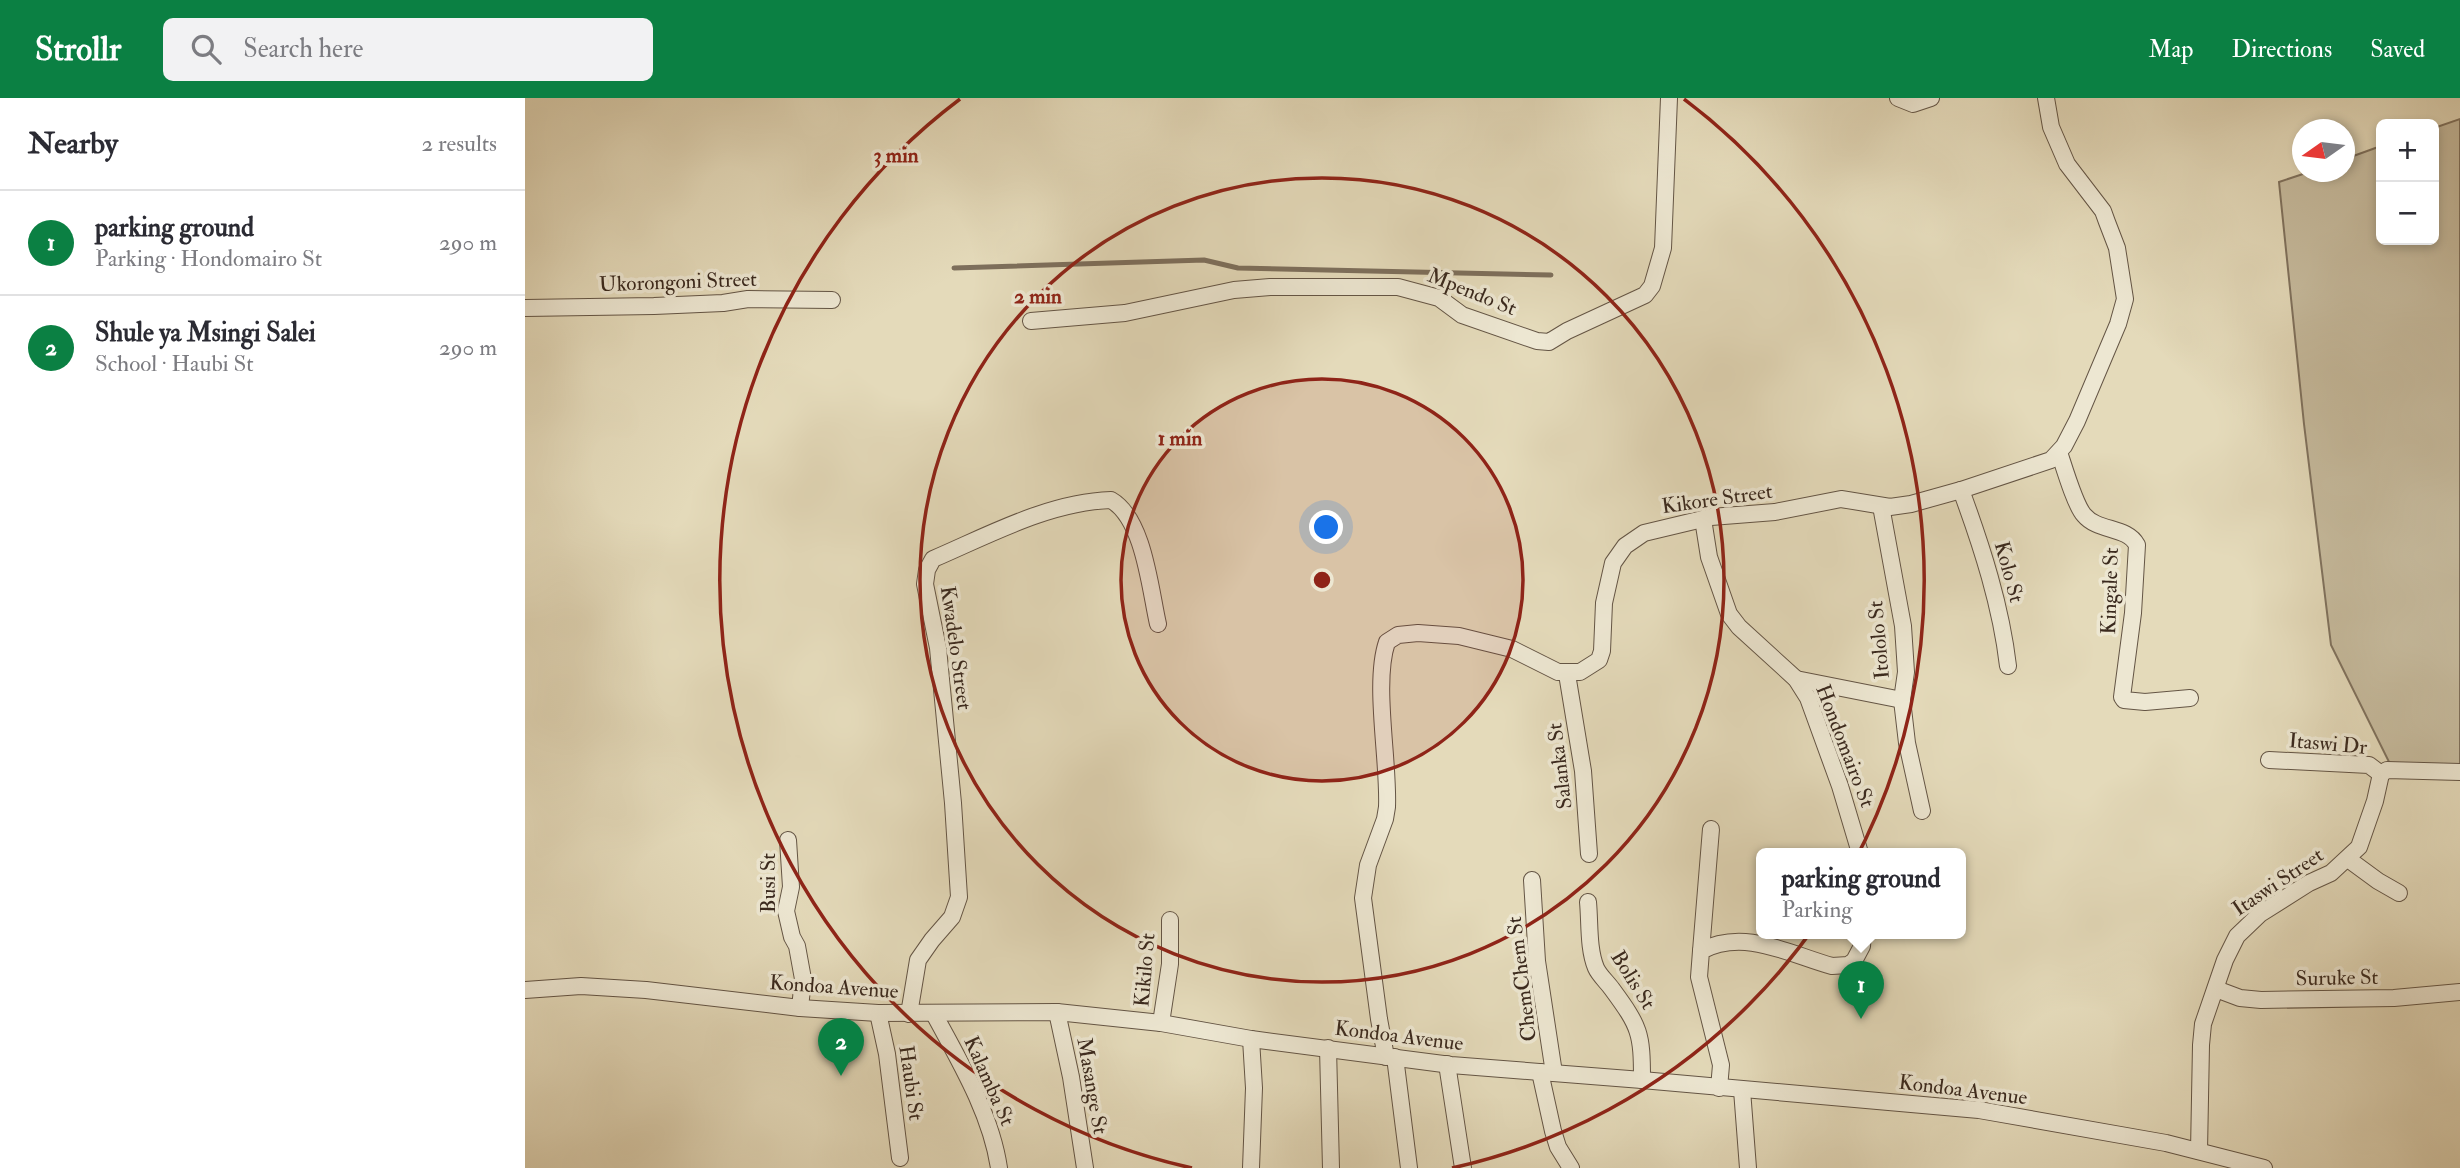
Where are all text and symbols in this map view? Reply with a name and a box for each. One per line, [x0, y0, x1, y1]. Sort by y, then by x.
search box [163, 18, 653, 81]
text: Strollr [35, 29, 121, 70]
icon: search [187, 30, 225, 68]
text: Search here [243, 33, 363, 65]
text: Map [2148, 34, 2193, 65]
text: Directions [2231, 34, 2332, 65]
text: Saved [2370, 34, 2425, 65]
north arrow [2292, 119, 2355, 182]
map controls [2376, 119, 2439, 245]
button: + [2376, 119, 2439, 182]
text: Nearby [28, 125, 118, 162]
text: 2 results [422, 129, 497, 158]
text: 3 min [873, 142, 919, 169]
button: − [2376, 182, 2439, 245]
text: parking ground [95, 212, 254, 244]
text: 1 [47, 228, 55, 257]
text: 290 m [439, 228, 497, 257]
text: Parking · Hondomairo St [95, 244, 322, 273]
street label: Mpendo St [1424, 262, 1521, 322]
street label: Ukorongoni Street [599, 266, 758, 298]
text: 2 min [1014, 283, 1062, 310]
text: Shule ya Msingi Salei [95, 317, 316, 349]
text: 2 [45, 333, 57, 362]
text: 290 m [439, 333, 497, 362]
text: School · Haubi St [95, 349, 254, 378]
text: 1 min [1158, 425, 1202, 452]
street label: Kikore Street [1660, 478, 1774, 520]
your location [1309, 510, 1343, 544]
street label: Kolo St [1988, 538, 2030, 606]
street label: Kingale St [2095, 547, 2125, 635]
centre of rings [1310, 568, 1334, 592]
street label: Kwadelo Street [934, 584, 978, 712]
street label: Itololo St [1862, 600, 1896, 680]
street label: Hondomairo St [1809, 681, 1881, 811]
street label: Salanka St [1541, 721, 1579, 811]
street label: Itaswi Dr [2288, 727, 2369, 761]
street label: Itaswi Street [2227, 842, 2329, 922]
popup [1756, 848, 1966, 939]
street label: Busi St [755, 853, 782, 913]
text: parking ground [1782, 863, 1940, 895]
text: Parking [1782, 895, 1853, 924]
street label: ChemChem St [1501, 915, 1543, 1043]
street label: Kikilo St [1128, 932, 1162, 1008]
street label: Bolis St [1604, 945, 1662, 1015]
pin: 1 [1838, 961, 1884, 1019]
street label: Suruke St [2295, 964, 2379, 992]
street label: Kondoa Avenue [768, 969, 900, 1005]
street label: Kondoa Avenue [1333, 1015, 1465, 1057]
pin: 2 [818, 1018, 864, 1076]
street label: Kalamba St [957, 1032, 1021, 1130]
street label: Masange St [1070, 1036, 1114, 1137]
street label: Haubi St [892, 1044, 930, 1122]
street label: Kondoa Avenue [1897, 1069, 2029, 1111]

